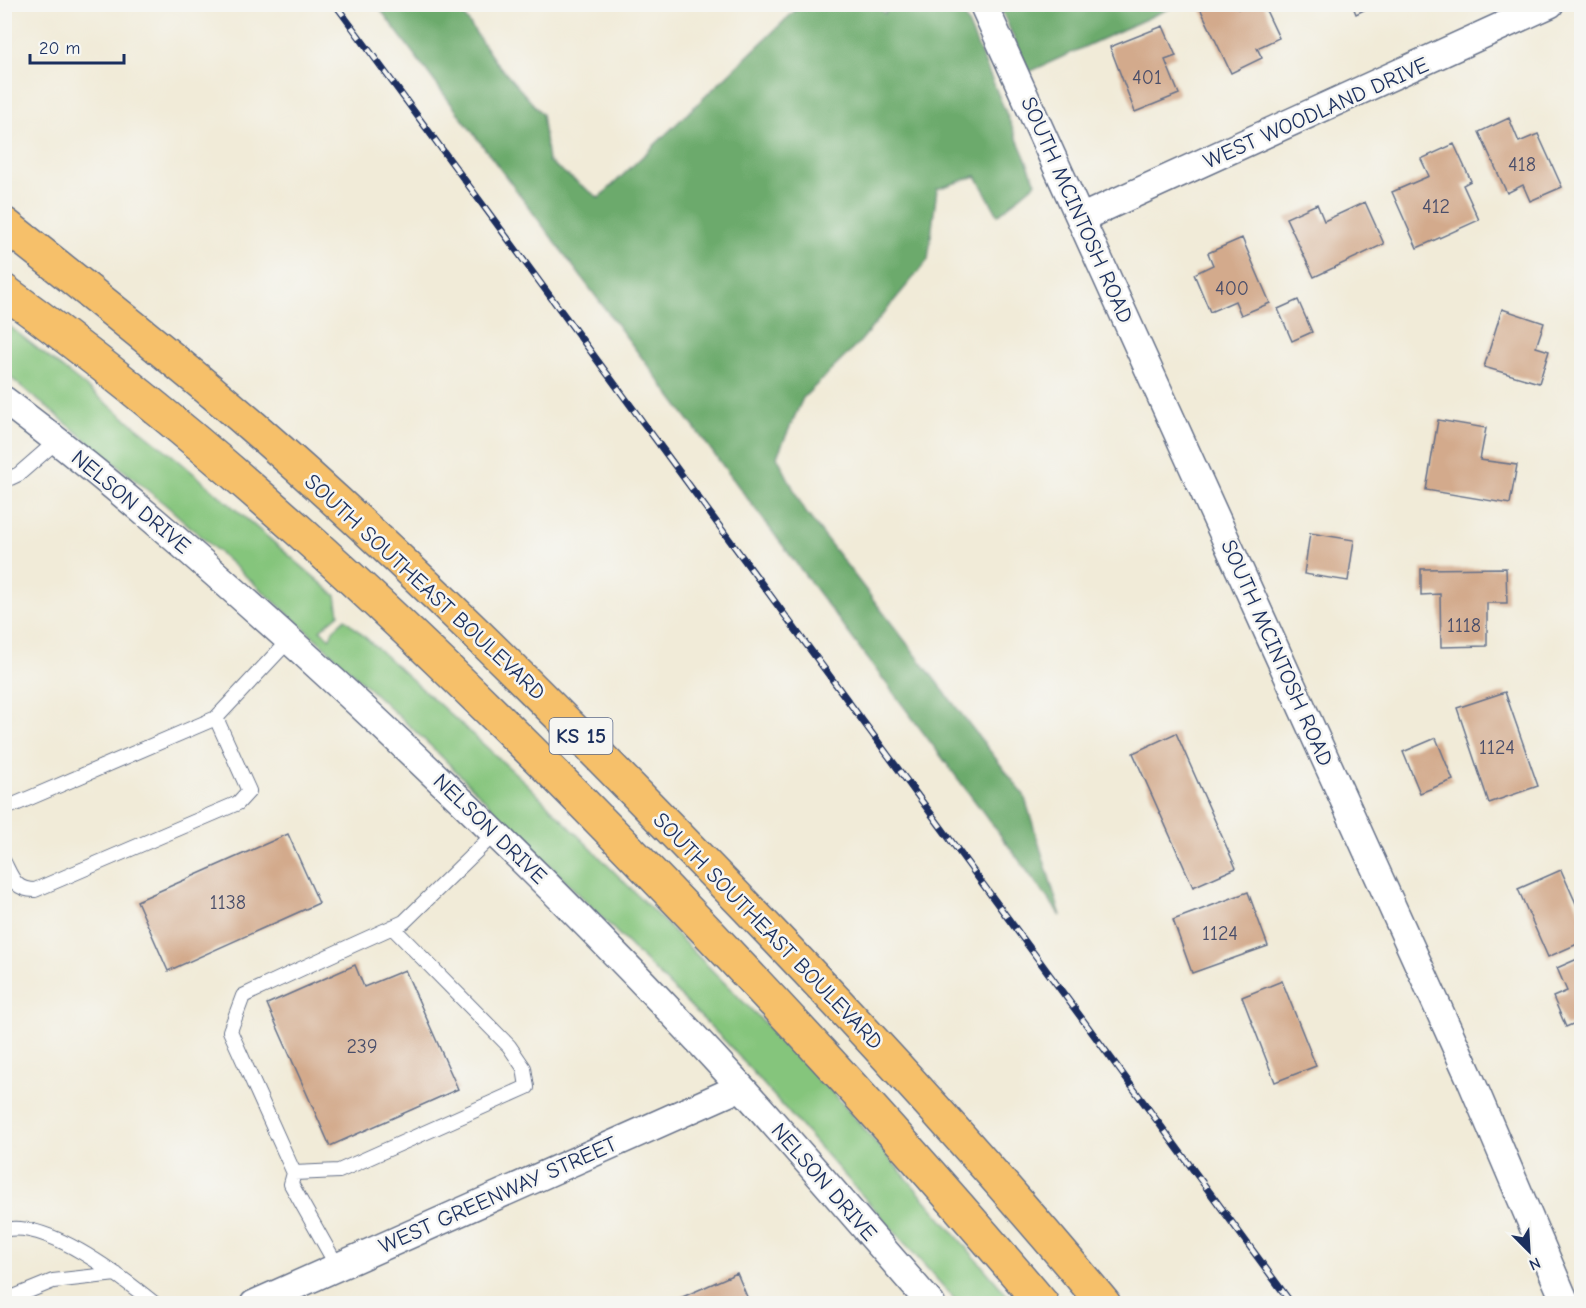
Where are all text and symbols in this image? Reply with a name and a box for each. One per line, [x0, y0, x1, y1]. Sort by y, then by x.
scale bar [30, 27, 124, 65]
text: 20 m [39, 38, 80, 59]
street label: WEST WOODLAND DRIVE [1199, 52, 1433, 174]
house number: 401 [1132, 66, 1162, 89]
street label: SOUTH MCINTOSH ROAD [1015, 93, 1139, 327]
house number: 418 [1508, 153, 1536, 176]
house number: 412 [1422, 195, 1450, 218]
house number: 400 [1215, 277, 1249, 300]
street label: NELSON DRIVE [66, 445, 196, 559]
street label: SOUTH SOUTHEAST BOULEVARD [299, 469, 551, 705]
street label: SOUTH MCINTOSH ROAD [1215, 536, 1339, 770]
house number: 1118 [1447, 614, 1481, 637]
road number: KS 15 [550, 718, 612, 754]
house number: 1124 [1479, 736, 1515, 759]
street label: NELSON DRIVE [428, 768, 552, 890]
street label: SOUTH SOUTHEAST BOULEVARD [648, 807, 888, 1055]
house number: 1138 [210, 891, 246, 914]
house number: 1124 [1202, 922, 1238, 945]
house number: 239 [346, 1035, 378, 1058]
street label: NELSON DRIVE [766, 1118, 882, 1246]
street label: WEST GREENWAY STREET [375, 1130, 621, 1259]
north arrow [1499, 1221, 1559, 1281]
text: N [1526, 1253, 1543, 1274]

